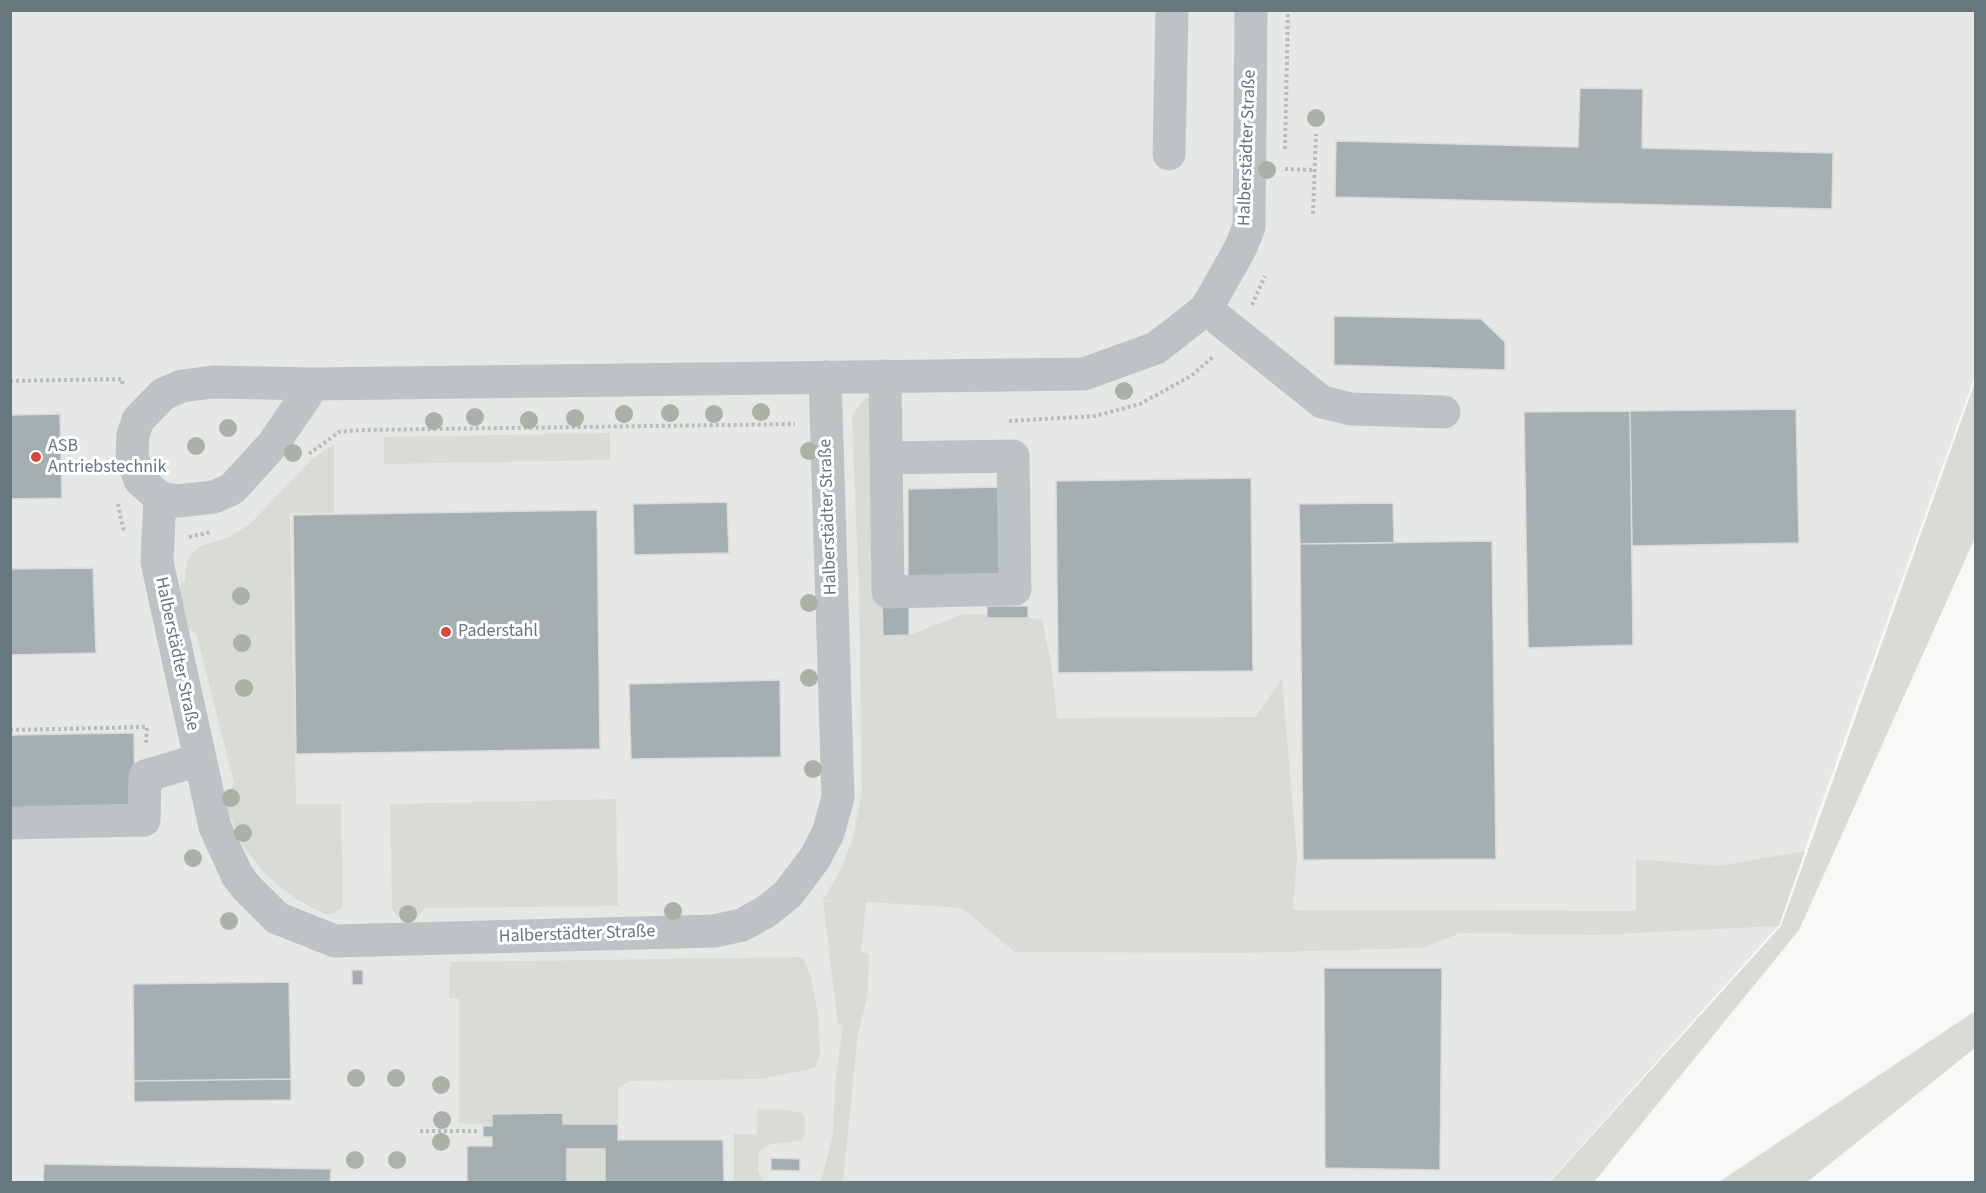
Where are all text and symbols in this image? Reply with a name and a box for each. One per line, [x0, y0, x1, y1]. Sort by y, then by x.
street label: Halberstädter Straße [1234, 69, 1262, 227]
place label: ASB Antriebstechnik [48, 436, 166, 478]
street label: Halberstädter Straße [815, 438, 843, 596]
marker: ASB Antriebstechnik [29, 450, 43, 464]
street label: Halberstädter Straße [149, 575, 203, 733]
place label: Paderstahl [458, 621, 538, 643]
marker: Paderstahl [439, 625, 453, 639]
street label: Halberstädter Straße [498, 921, 656, 949]

